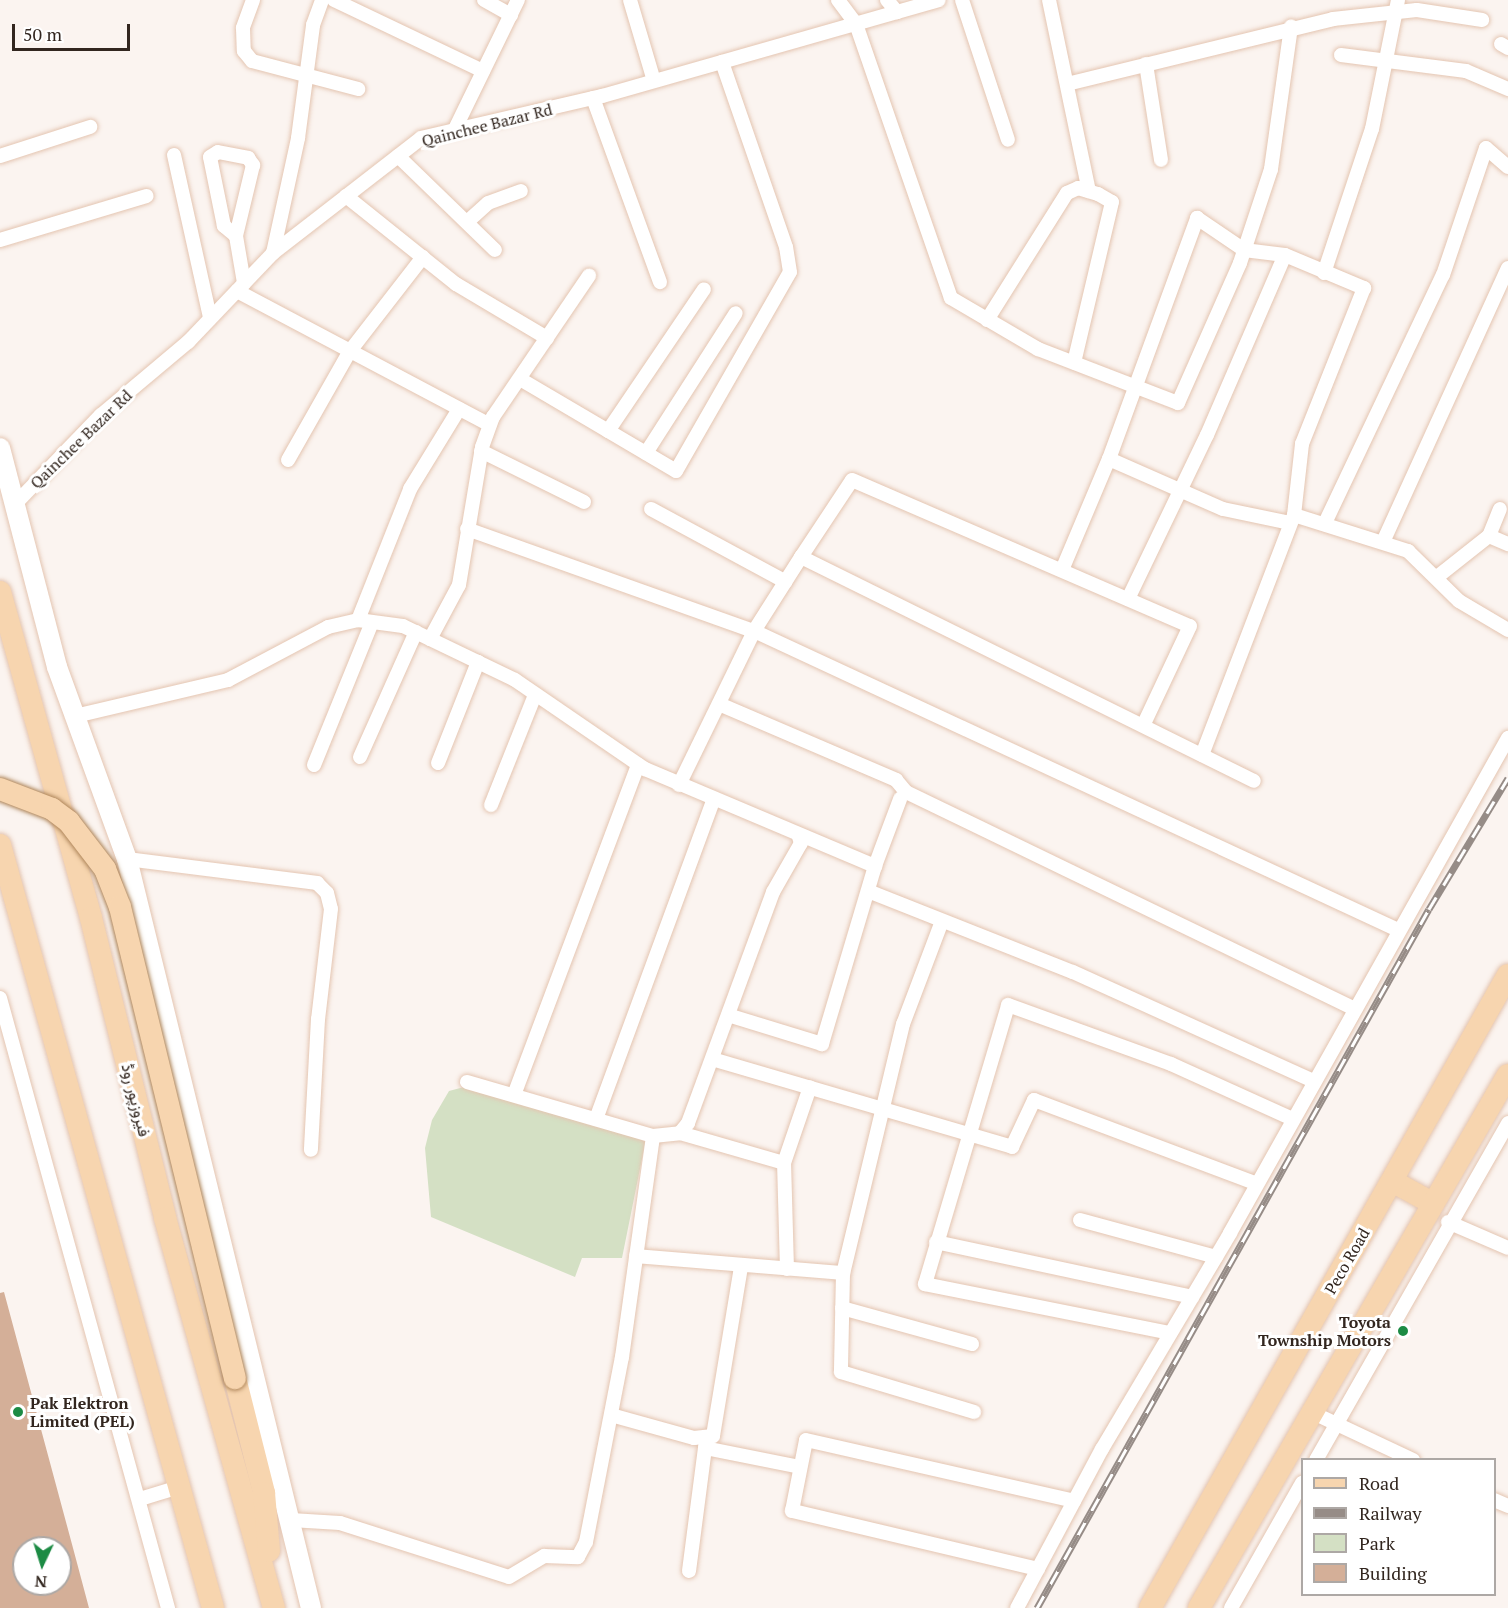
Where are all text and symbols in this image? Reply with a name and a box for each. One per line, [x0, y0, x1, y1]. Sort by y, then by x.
scale bar [15, 12, 134, 50]
text: 50 m [23, 22, 62, 46]
street label: Qainchee Bazar Rd [420, 99, 554, 151]
street label: Qainchee Bazar Rd [26, 386, 136, 492]
street label: فیروزپور روڈ [118, 1062, 154, 1138]
street label: Peco Road [1321, 1225, 1373, 1297]
place label: Toyota Township Motors [1258, 1312, 1391, 1350]
marker: Toyota Township Motors [1396, 1324, 1410, 1338]
place label: Pak Elektron Limited (PEL) [30, 1393, 135, 1431]
marker: Pak Elektron Limited (PEL) [11, 1405, 25, 1419]
legend [1301, 1458, 1496, 1596]
text: Road [1359, 1471, 1399, 1495]
text: Railway [1359, 1501, 1422, 1525]
text: Park [1359, 1531, 1395, 1555]
north arrow [12, 1536, 72, 1596]
text: Building [1359, 1561, 1427, 1585]
text: N [34, 1571, 48, 1593]

